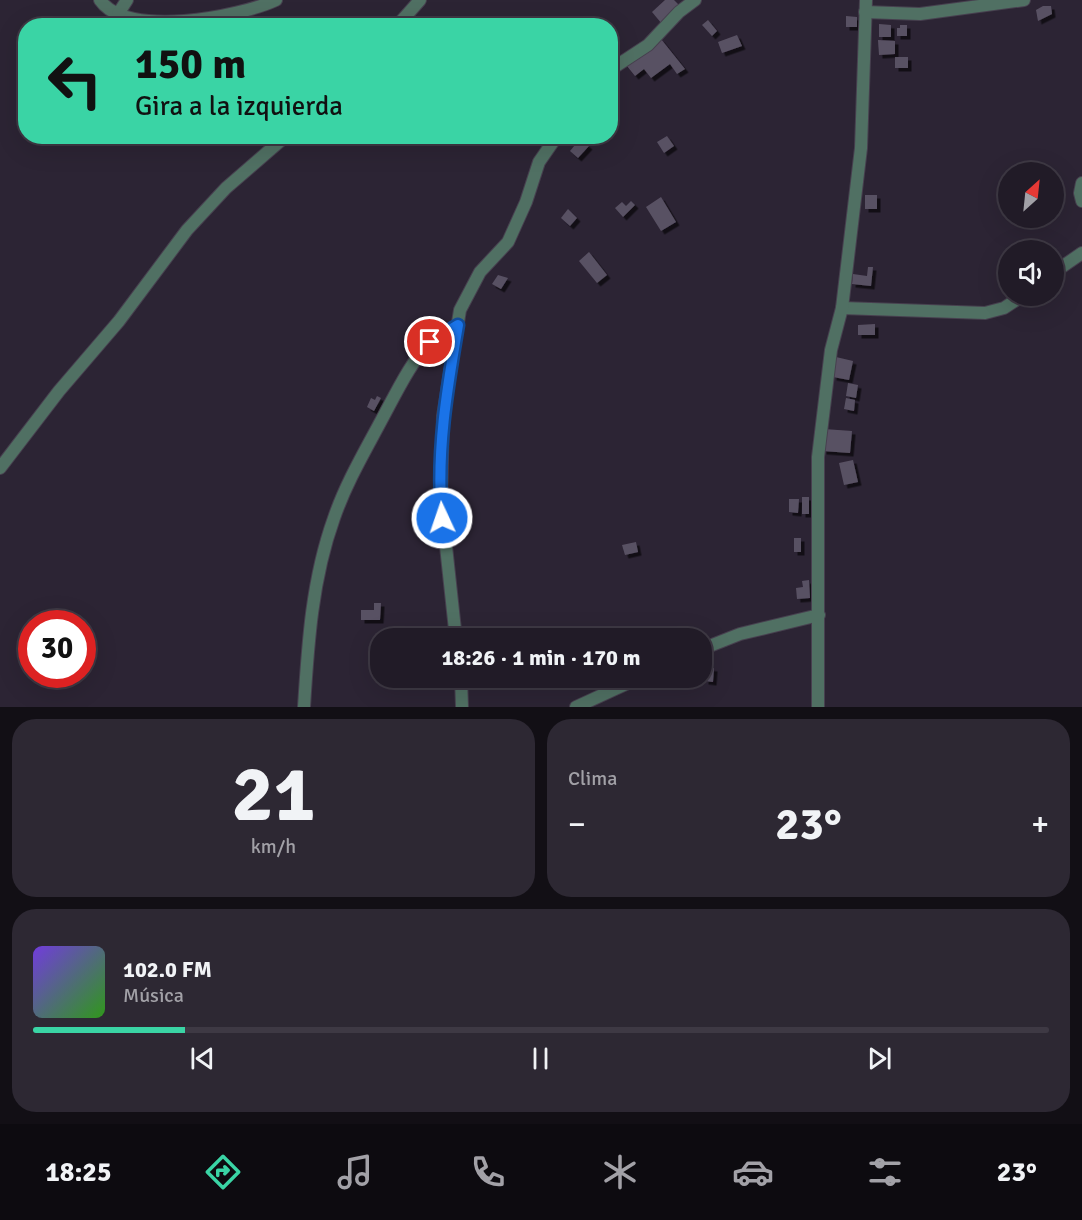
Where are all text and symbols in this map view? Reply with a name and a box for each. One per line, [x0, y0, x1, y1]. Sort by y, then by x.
text: 150 m [135, 39, 246, 90]
icon: left [36, 42, 114, 120]
text: Gira a la izquierda [135, 90, 343, 123]
north arrow [998, 162, 1064, 228]
map controls [998, 162, 1064, 306]
button: sound [998, 240, 1064, 306]
pin [404, 316, 455, 367]
icon: arrive [413, 325, 446, 358]
position arrow [410, 486, 474, 550]
speed limit sign: 30 [18, 610, 96, 688]
text: 18:26 · 1 min · 170 m [441, 644, 641, 671]
text: 21 [231, 747, 316, 843]
text: Clima [568, 766, 617, 791]
text: 23° [775, 797, 842, 852]
text: − [568, 804, 586, 845]
text: + [1031, 804, 1049, 845]
text: km/h [251, 834, 296, 859]
text: 102.0 FM [123, 956, 212, 983]
text: Música [123, 983, 184, 1008]
icon: previous [186, 1042, 219, 1075]
icon: pause [524, 1042, 557, 1075]
icon: next [863, 1042, 896, 1075]
icon: directions [202, 1151, 244, 1193]
icon: music [334, 1151, 376, 1193]
icon: phone [467, 1151, 509, 1193]
icon: climate [599, 1151, 641, 1193]
icon: car [732, 1151, 774, 1193]
icon: filters [864, 1151, 906, 1193]
text: 18:25 [45, 1156, 112, 1189]
text: 23° [997, 1156, 1037, 1189]

